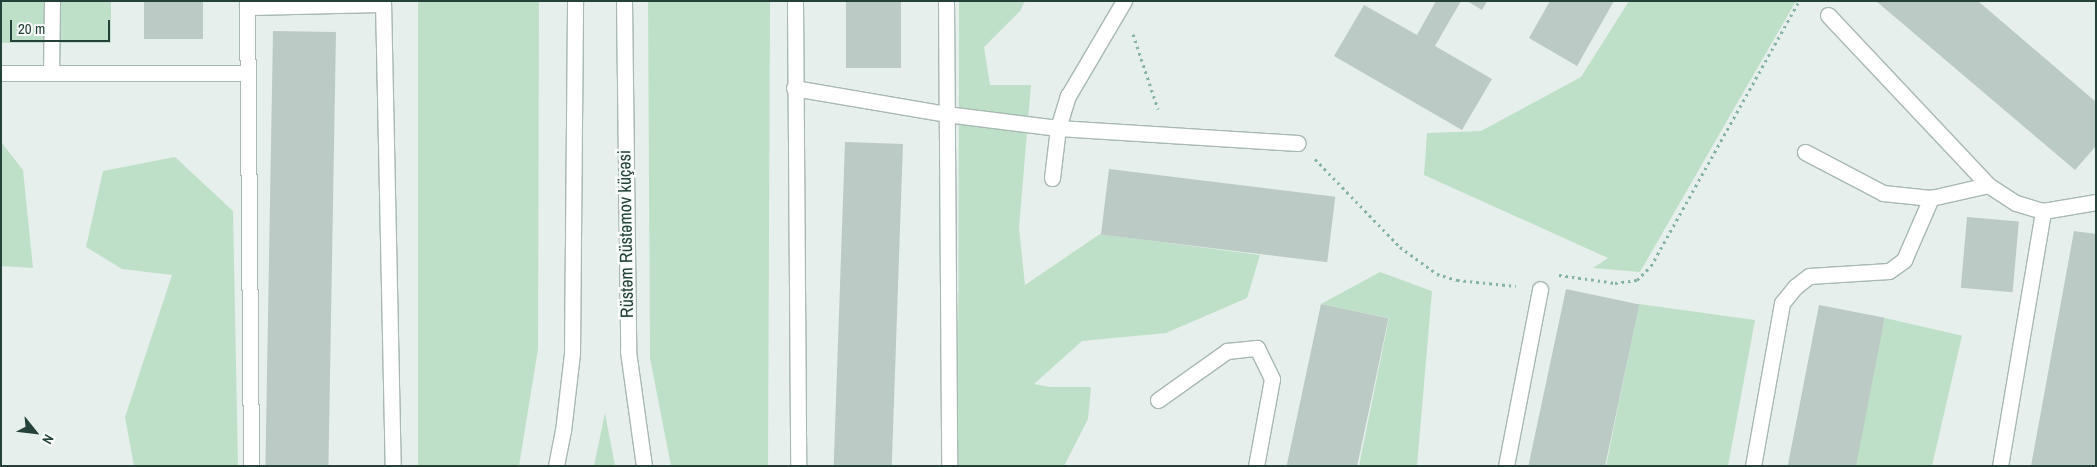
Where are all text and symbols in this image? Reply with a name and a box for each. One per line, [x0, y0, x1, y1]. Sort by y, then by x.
scale bar [12, 10, 112, 42]
text: 20 m [18, 18, 45, 39]
street label: Rüstəm Rüstəmov küçəsi [614, 150, 638, 318]
north arrow [10, 407, 60, 457]
text: N [38, 431, 58, 447]

